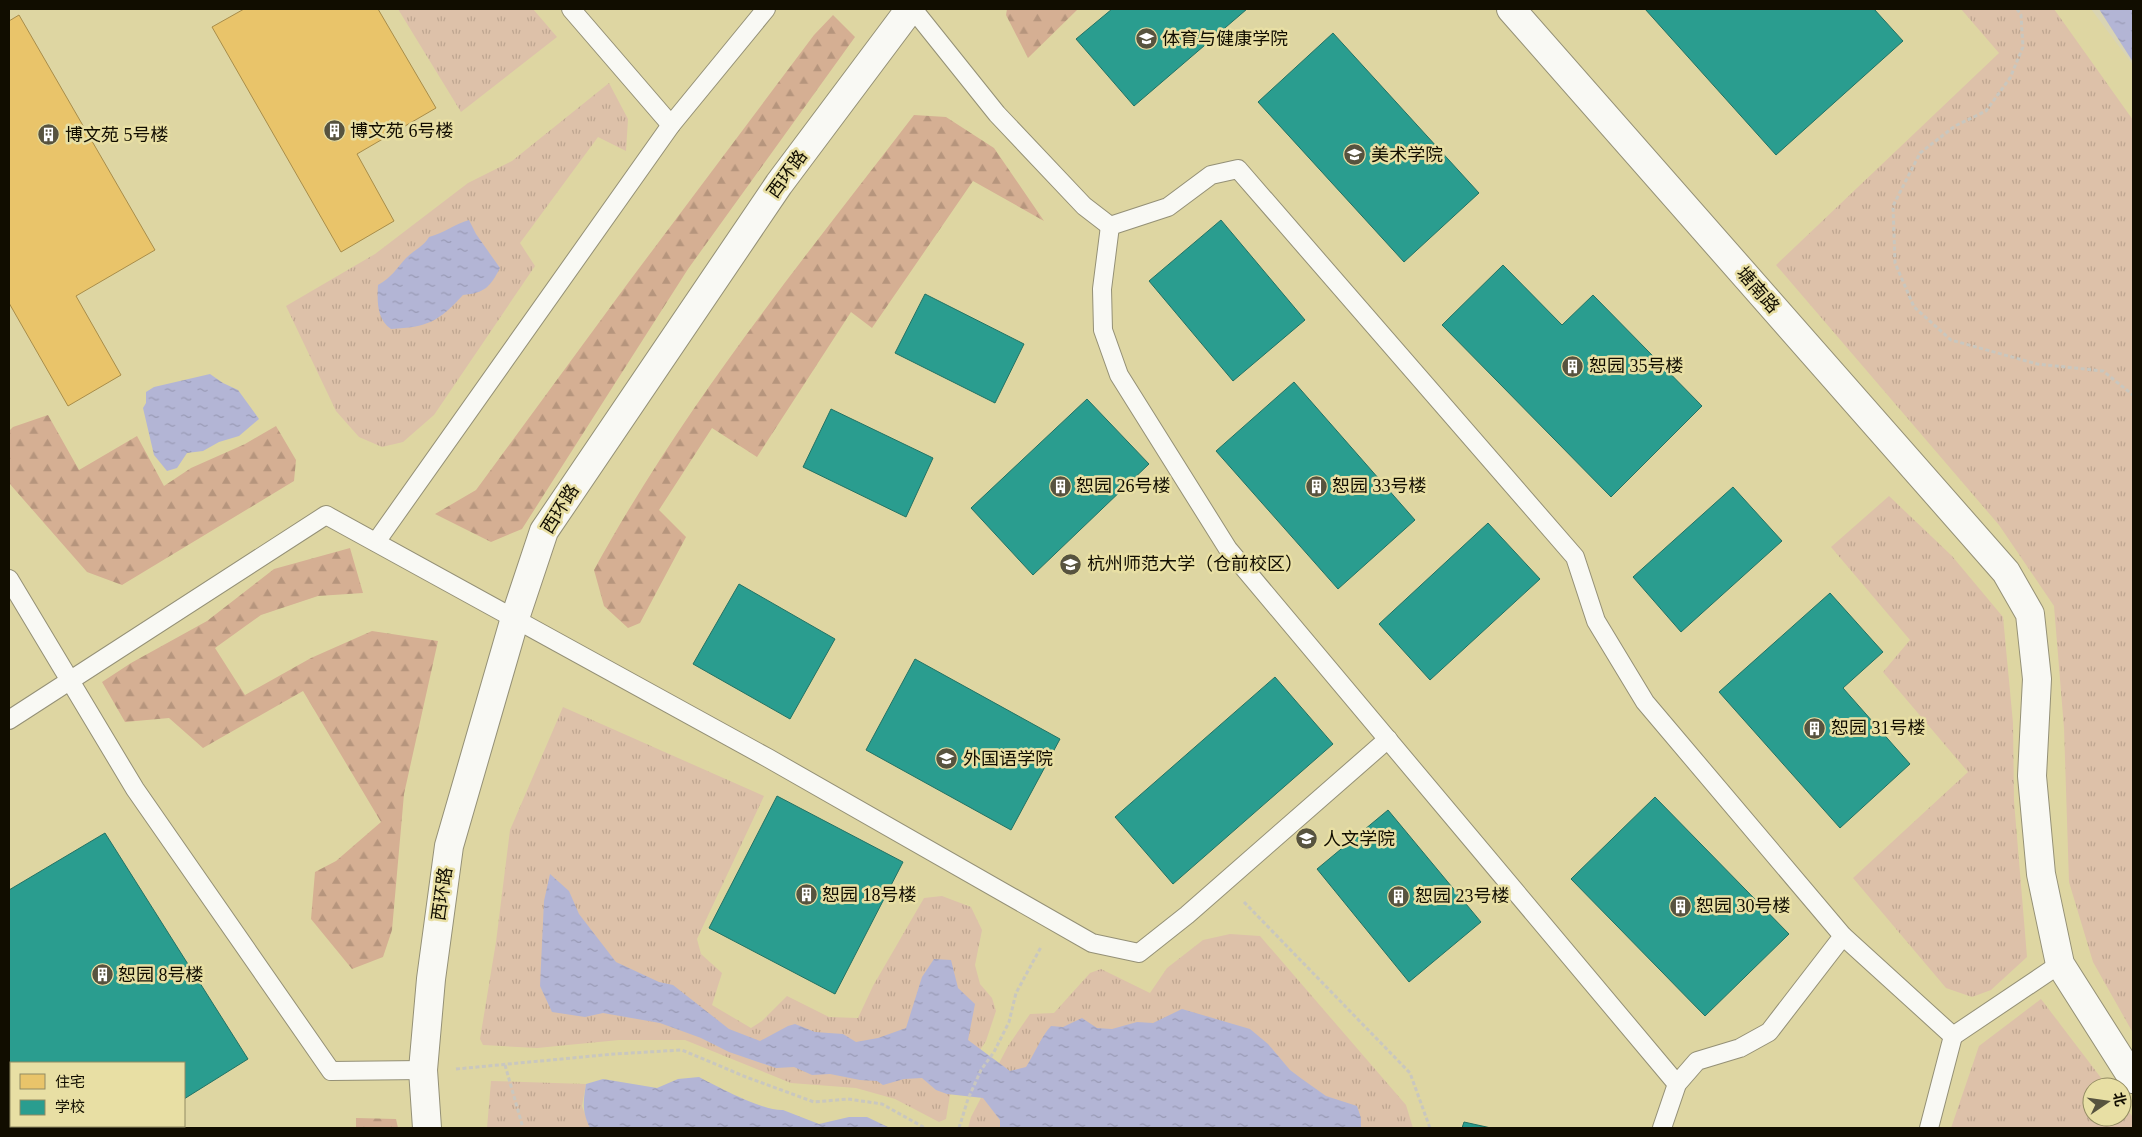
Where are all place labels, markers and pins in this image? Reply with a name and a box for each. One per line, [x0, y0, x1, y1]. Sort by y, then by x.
school or university icon: 体育与健康学院 [1134, 27, 1158, 51]
place label: 体育与健康学院 [1162, 29, 1288, 49]
building icon: 博文苑 6号楼 [322, 119, 346, 143]
place label: 博文苑 6号楼 [350, 121, 454, 141]
building icon: 博文苑 5号楼 [37, 123, 61, 147]
place label: 博文苑 5号楼 [65, 125, 169, 145]
school or university icon: 美术学院 [1343, 143, 1367, 167]
place label: 美术学院 [1371, 145, 1443, 165]
building icon: 恕园 35号楼 [1561, 354, 1585, 378]
place label: 恕园 35号楼 [1589, 356, 1684, 376]
building icon: 恕园 26号楼 [1048, 474, 1072, 498]
building icon: 恕园 33号楼 [1304, 474, 1328, 498]
place label: 恕园 26号楼 [1076, 476, 1171, 496]
place label: 恕园 33号楼 [1332, 476, 1427, 496]
school or university icon: 杭州师范大学（仓前校区） [1059, 552, 1083, 576]
place label: 杭州师范大学（仓前校区） [1087, 554, 1303, 574]
building icon: 恕园 31号楼 [1803, 716, 1827, 740]
place label: 恕园 31号楼 [1831, 718, 1926, 738]
school or university icon: 外国语学院 [935, 747, 959, 771]
place label: 外国语学院 [963, 749, 1053, 769]
school or university icon: 人文学院 [1295, 827, 1319, 851]
place label: 人文学院 [1323, 829, 1395, 849]
building icon: 恕园 18号楼 [794, 883, 818, 907]
building icon: 恕园 23号楼 [1387, 884, 1411, 908]
place label: 恕园 18号楼 [822, 885, 917, 905]
place label: 恕园 23号楼 [1415, 886, 1510, 906]
building icon: 恕园 30号楼 [1668, 894, 1692, 918]
place label: 恕园 30号楼 [1696, 896, 1791, 916]
building icon: 恕园 8号楼 [90, 963, 114, 987]
place label: 恕园 8号楼 [118, 965, 204, 985]

